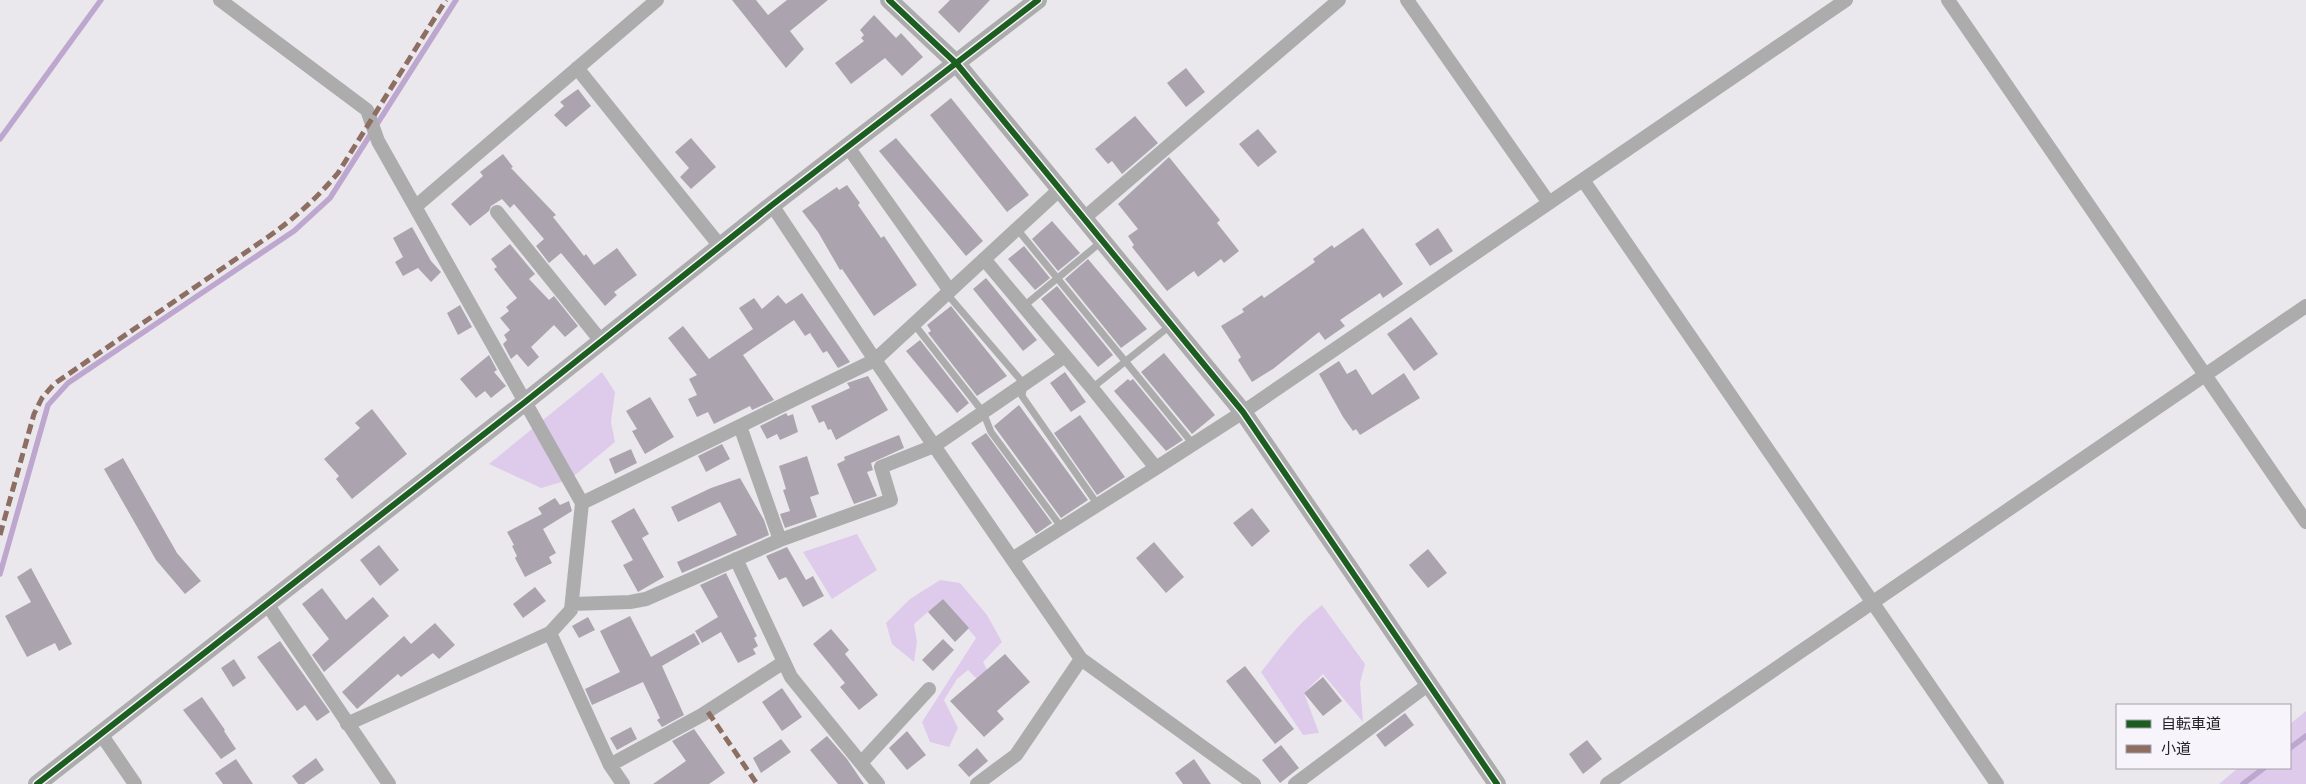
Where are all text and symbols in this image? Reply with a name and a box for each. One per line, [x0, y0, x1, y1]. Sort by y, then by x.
legend [2116, 704, 2291, 769]
text: 自転車道 [2161, 714, 2221, 733]
text: 小道 [2161, 739, 2191, 758]

